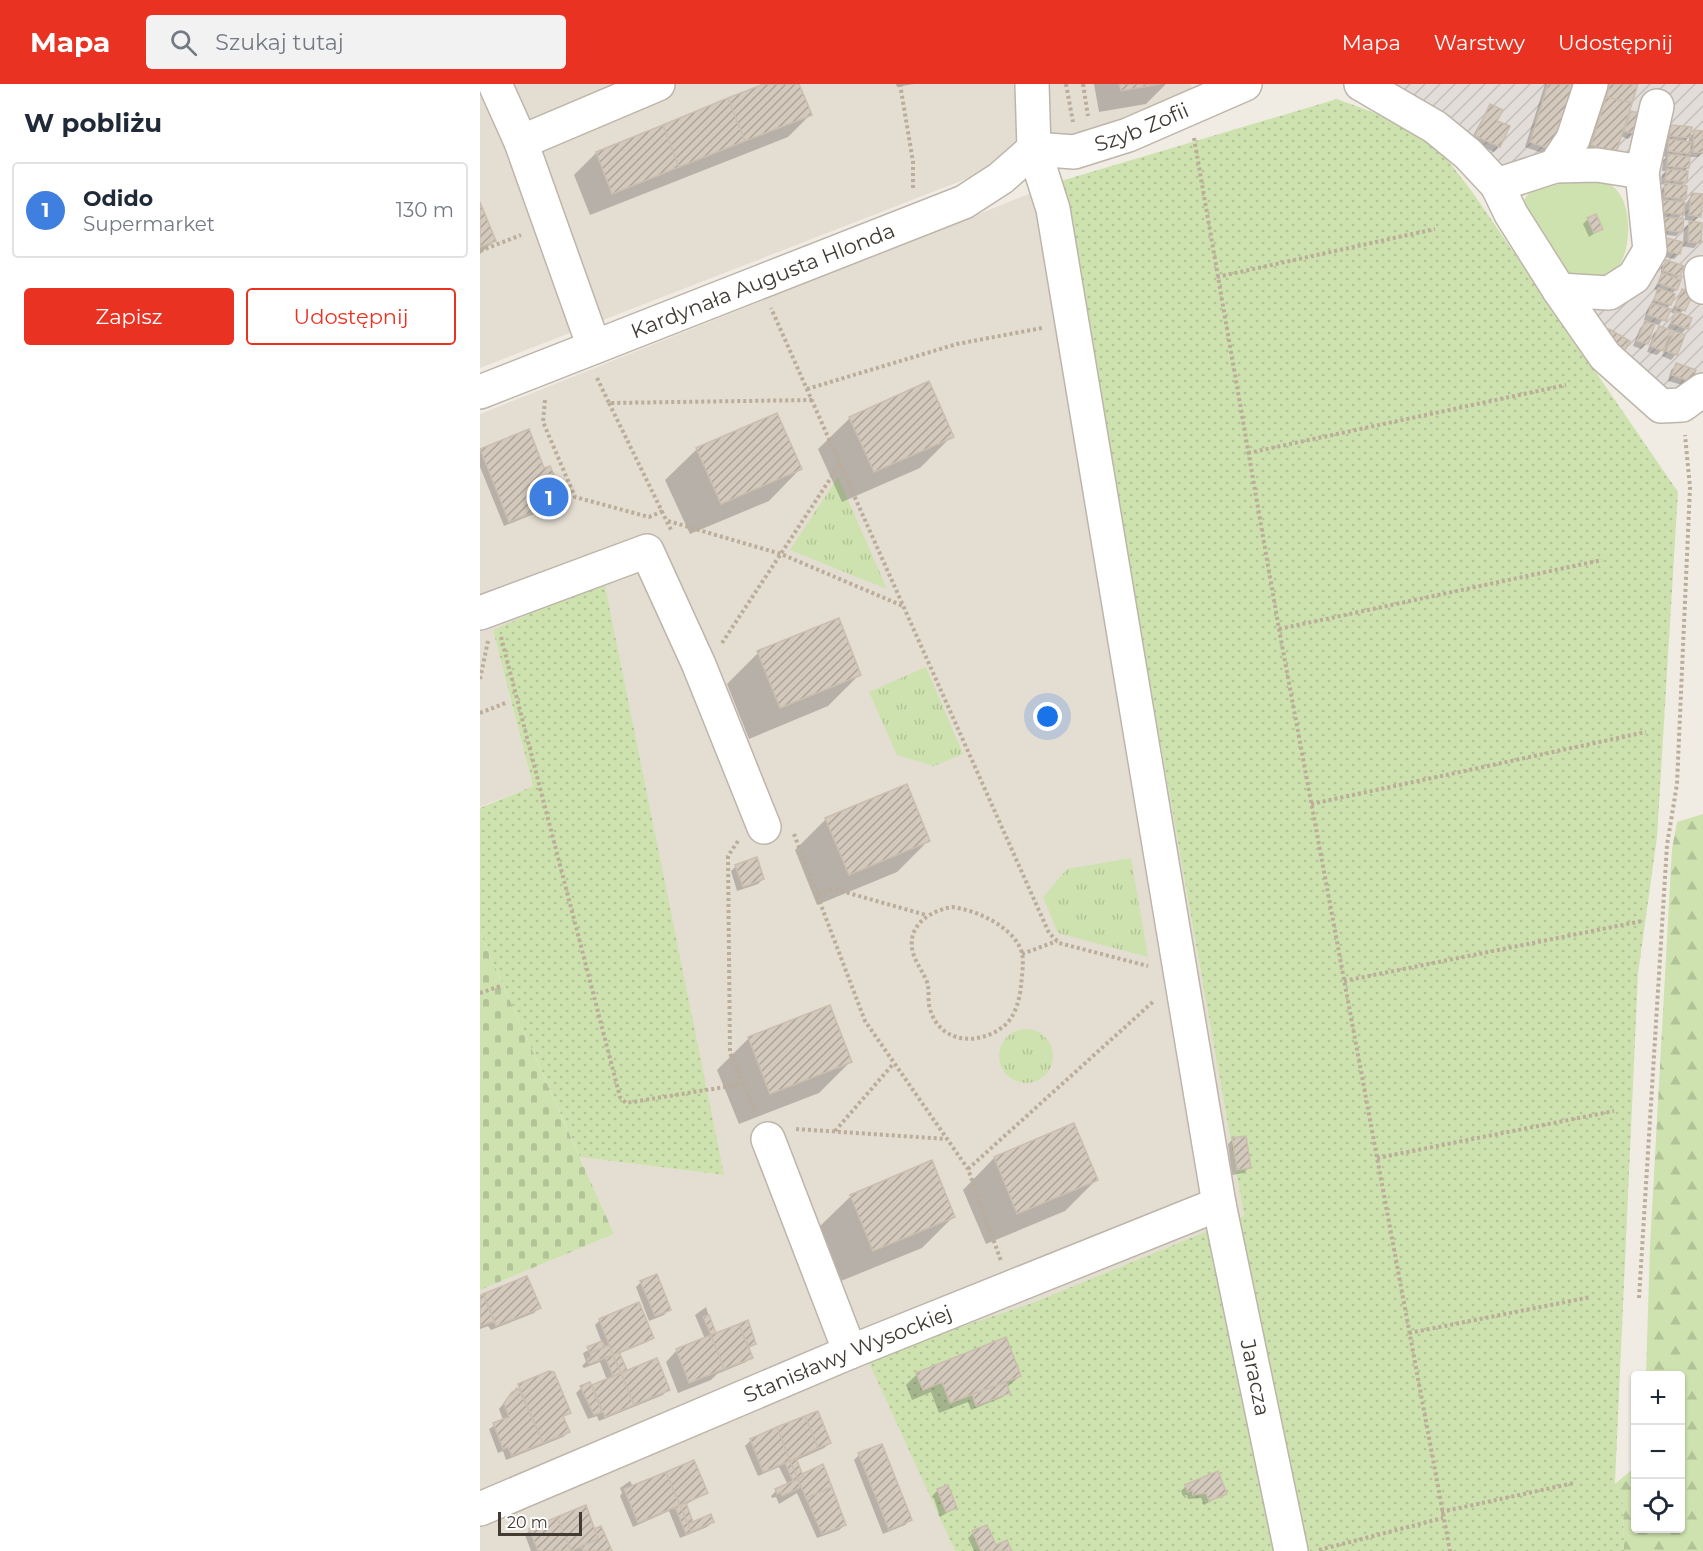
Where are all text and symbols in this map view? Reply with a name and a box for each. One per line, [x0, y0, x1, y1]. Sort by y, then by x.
search box [146, 15, 566, 69]
text: Mapa [30, 25, 110, 59]
icon: search [167, 26, 200, 59]
text: Szukaj tutaj [215, 29, 344, 56]
text: Mapa [1342, 30, 1401, 55]
text: Warstwy [1434, 30, 1525, 55]
text: Udostępnij [1558, 30, 1673, 55]
street label: Szyb Zofii [1091, 97, 1192, 157]
text: W pobliżu [24, 107, 162, 139]
text: Odido [83, 185, 153, 212]
text: 1 [42, 198, 49, 222]
text: 130 m [396, 198, 454, 222]
text: Supermarket [83, 212, 215, 236]
street label: Kardynała Augusta Hlonda [627, 217, 898, 344]
button: Zapisz [24, 288, 234, 345]
button: Udostępnij [246, 288, 456, 345]
pin: 1 [530, 474, 568, 520]
your location [1033, 702, 1062, 731]
street label: Stanisławy Wysockiej [740, 1300, 955, 1408]
street label: Jaracza [1235, 1336, 1276, 1418]
map controls [1631, 1371, 1685, 1533]
button: + [1631, 1371, 1685, 1425]
button: − [1631, 1425, 1685, 1479]
button: locate [1631, 1479, 1685, 1533]
scale bar [498, 1509, 582, 1536]
text: 20 m [507, 1513, 548, 1532]

